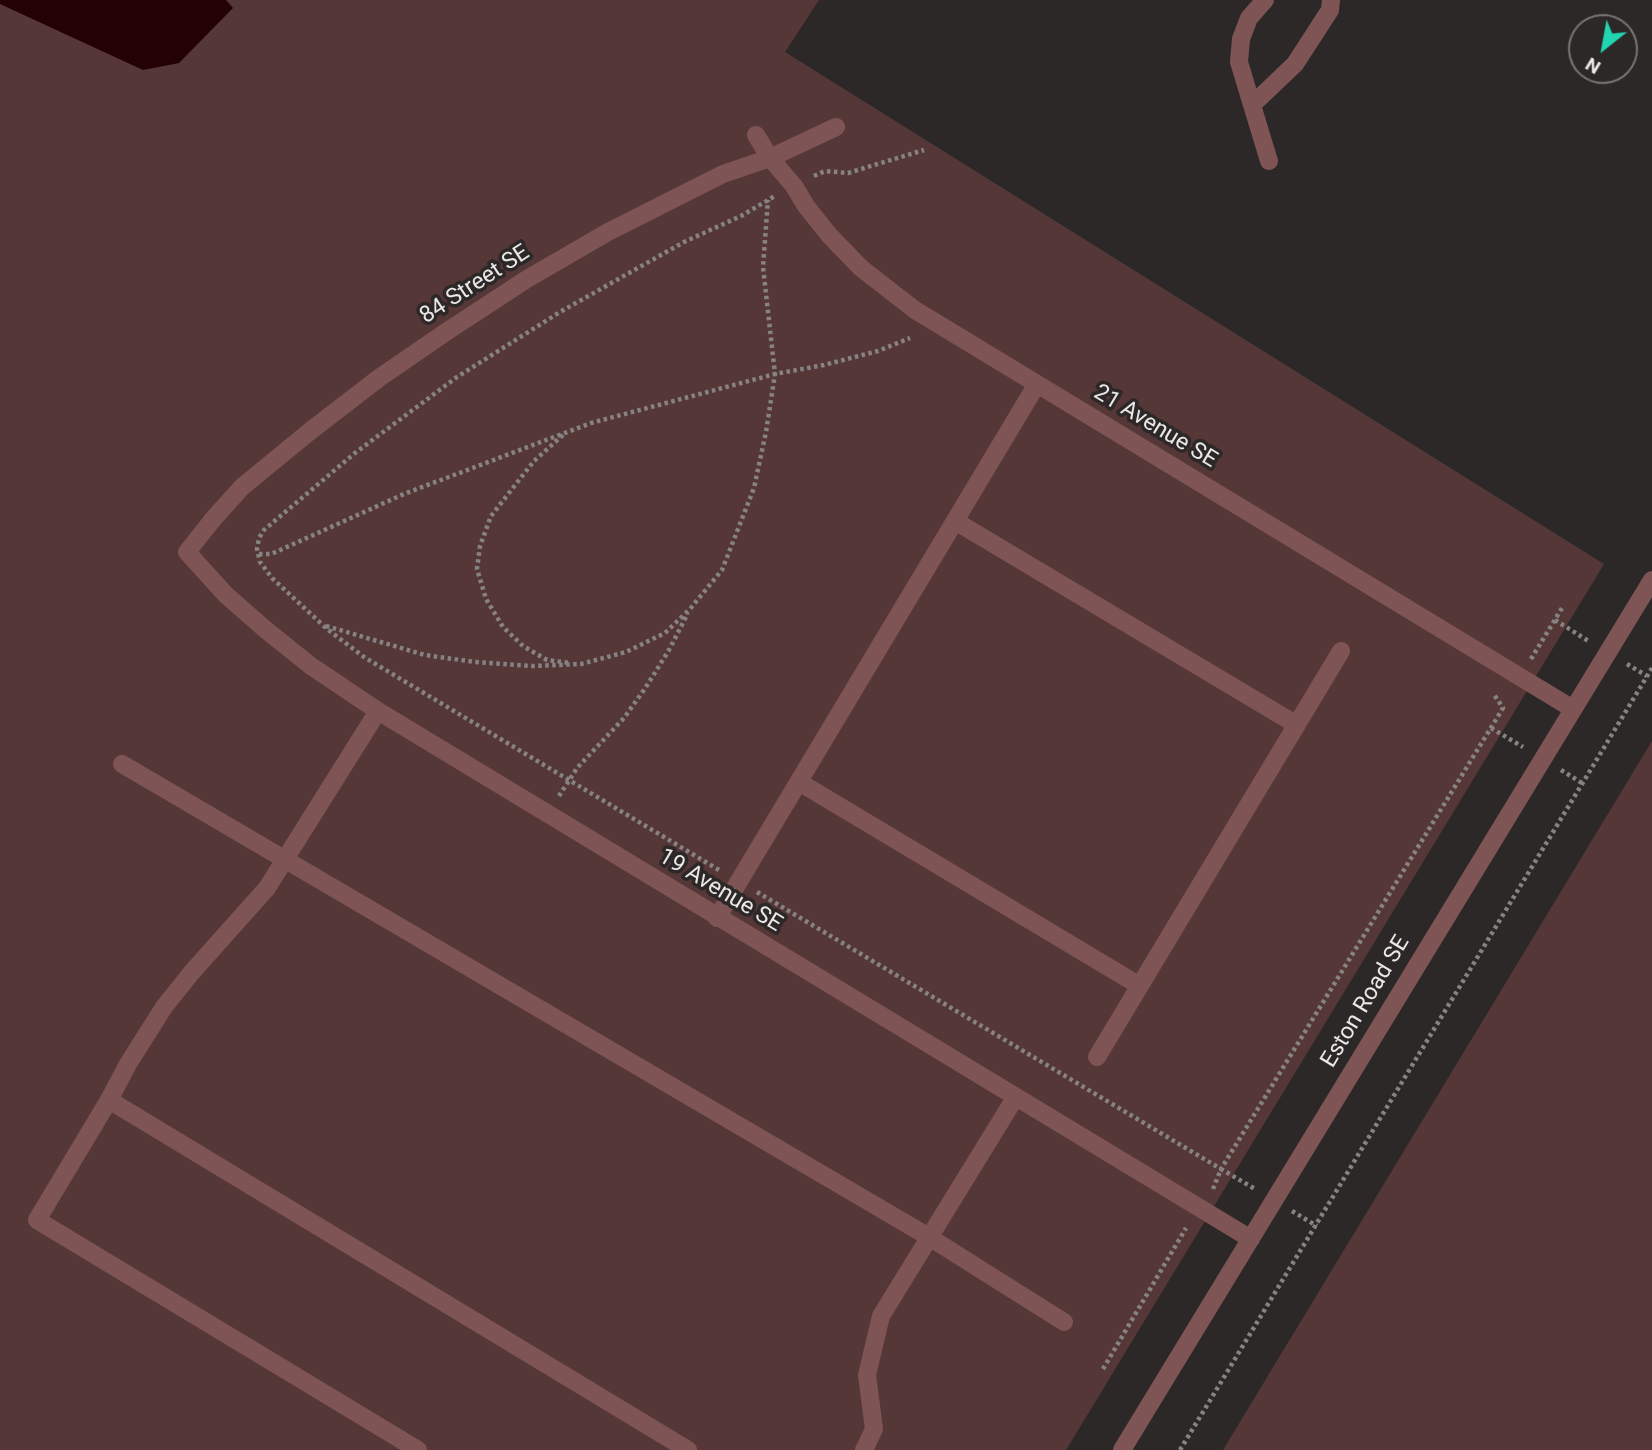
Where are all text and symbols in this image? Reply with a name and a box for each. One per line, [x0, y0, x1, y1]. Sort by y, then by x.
north arrow [1568, 14, 1638, 84]
text: N [1581, 52, 1605, 79]
street label: 84 Street SE [415, 239, 535, 331]
street label: 21 Avenue SE [1088, 379, 1222, 475]
street label: 19 Avenue SE [653, 843, 787, 939]
street label: Eston Road SE [1316, 931, 1416, 1073]

